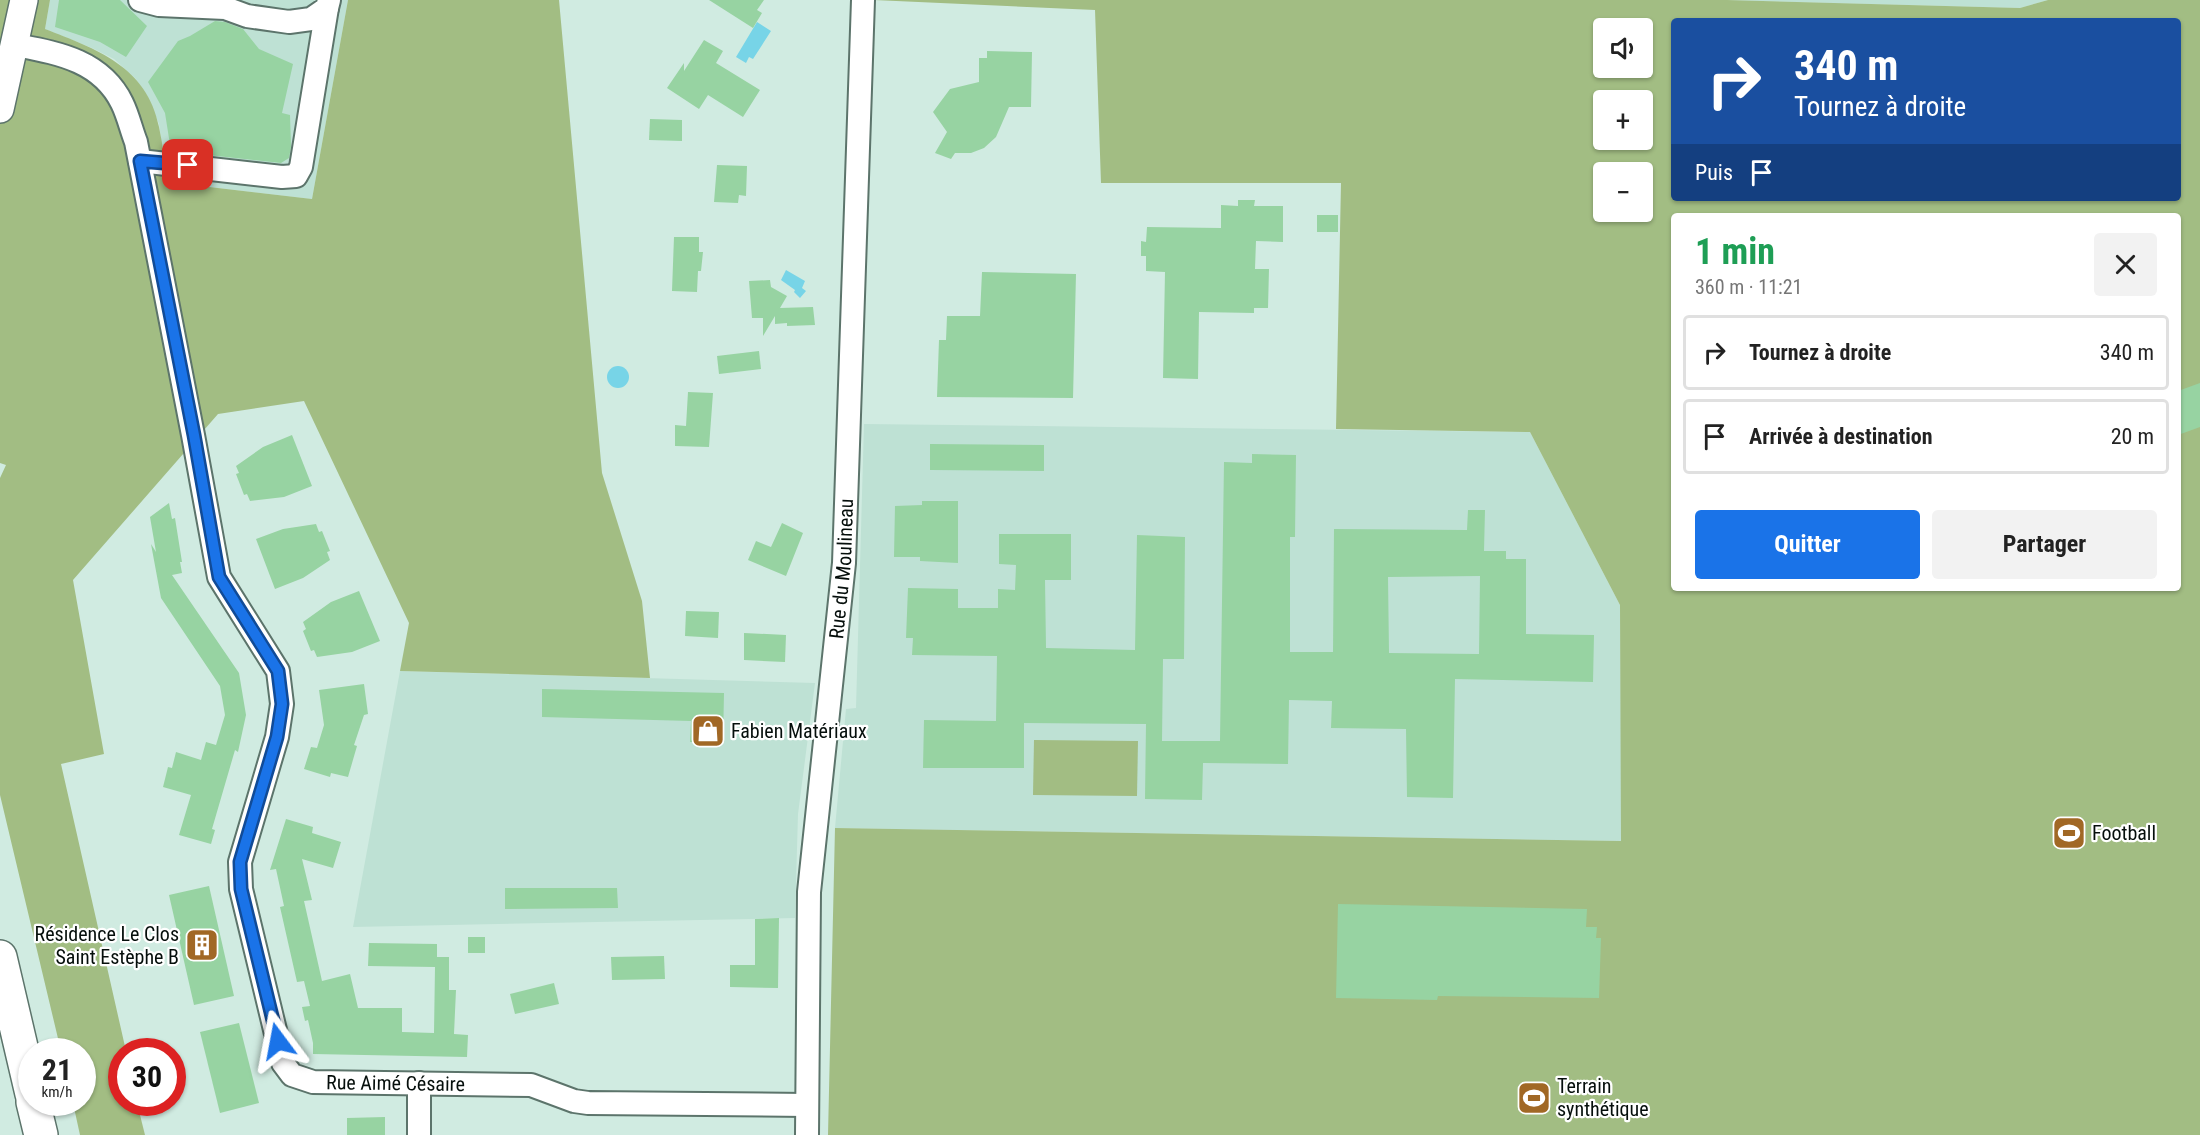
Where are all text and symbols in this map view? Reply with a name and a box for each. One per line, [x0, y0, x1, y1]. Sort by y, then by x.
map controls [1593, 18, 1653, 222]
button: sound [1593, 18, 1653, 78]
text: 340 m [1794, 41, 1899, 90]
icon: right [1695, 42, 1773, 120]
button: + [1593, 90, 1653, 150]
text: Tournez à droite [1794, 91, 1966, 123]
pin [162, 139, 213, 190]
icon: arrive [171, 148, 204, 181]
icon: arrive [1745, 156, 1778, 189]
text: Puis [1695, 160, 1733, 185]
button: − [1593, 162, 1653, 222]
text: 1 min [1695, 231, 1775, 273]
button: close [2094, 233, 2157, 296]
text: 360 m · 11:21 [1695, 275, 1802, 299]
icon: right [1698, 336, 1731, 369]
text: Tournez à droite [1749, 340, 1891, 365]
text: 340 m [2100, 340, 2154, 365]
icon: arrive [1698, 420, 1731, 453]
text: Arrivée à destination [1749, 424, 1933, 449]
text: 20 m [2111, 424, 2154, 449]
street label: Rue du Moulineau [824, 498, 858, 640]
button: Quitter [1695, 510, 1920, 579]
button: Partager [1932, 510, 2157, 579]
shop icon: Fabien Matériaux [690, 713, 726, 749]
place label: Fabien Matériaux [731, 719, 867, 743]
sports icon: Football [2051, 815, 2087, 851]
place label: Football [2092, 821, 2156, 845]
place label: Résidence Le Clos Saint Estèphe B [35, 922, 179, 969]
building icon: Résidence Le Clos Saint Estèphe B [184, 927, 220, 963]
position arrow [246, 1009, 310, 1073]
speed limit sign: 30 [108, 1038, 186, 1116]
text: 21 [42, 1052, 72, 1087]
street label: Rue Aimé Césaire [326, 1070, 465, 1096]
place label: Terrain synthétique [1557, 1074, 1649, 1121]
sports icon: Terrain synthétique [1516, 1080, 1552, 1116]
text: km/h [42, 1083, 72, 1101]

